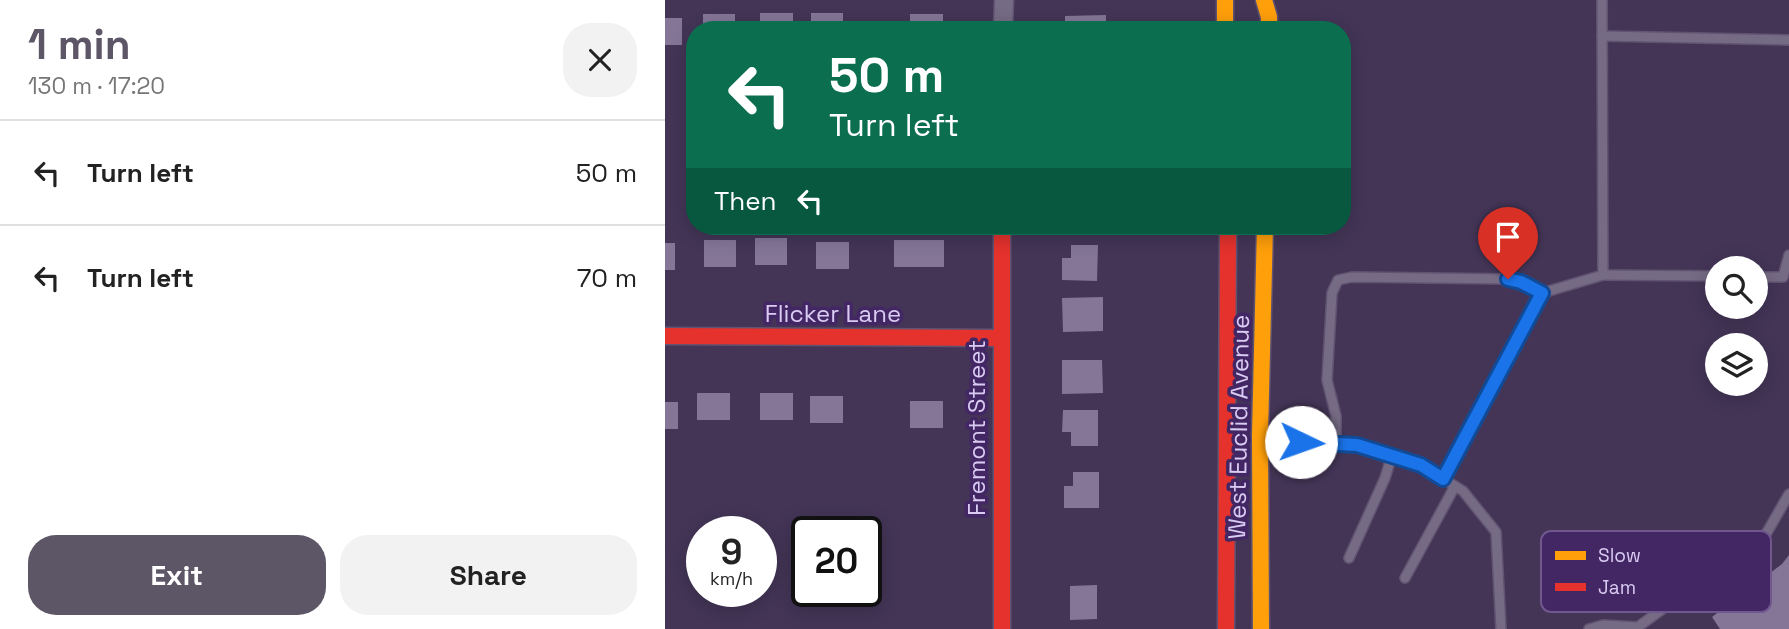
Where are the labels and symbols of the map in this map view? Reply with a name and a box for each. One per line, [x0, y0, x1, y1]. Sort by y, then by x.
pin [1478, 207, 1538, 279]
street label: Flicker Lane [765, 298, 901, 329]
street label: West Euclid Avenue [1221, 314, 1256, 540]
street label: Fremont Street [961, 340, 992, 516]
position arrow [1264, 405, 1338, 479]
speed limit sign: 20 [791, 516, 882, 607]
legend [1541, 531, 1771, 612]
text: Slow [1598, 543, 1641, 568]
text: Jam [1598, 575, 1636, 600]

